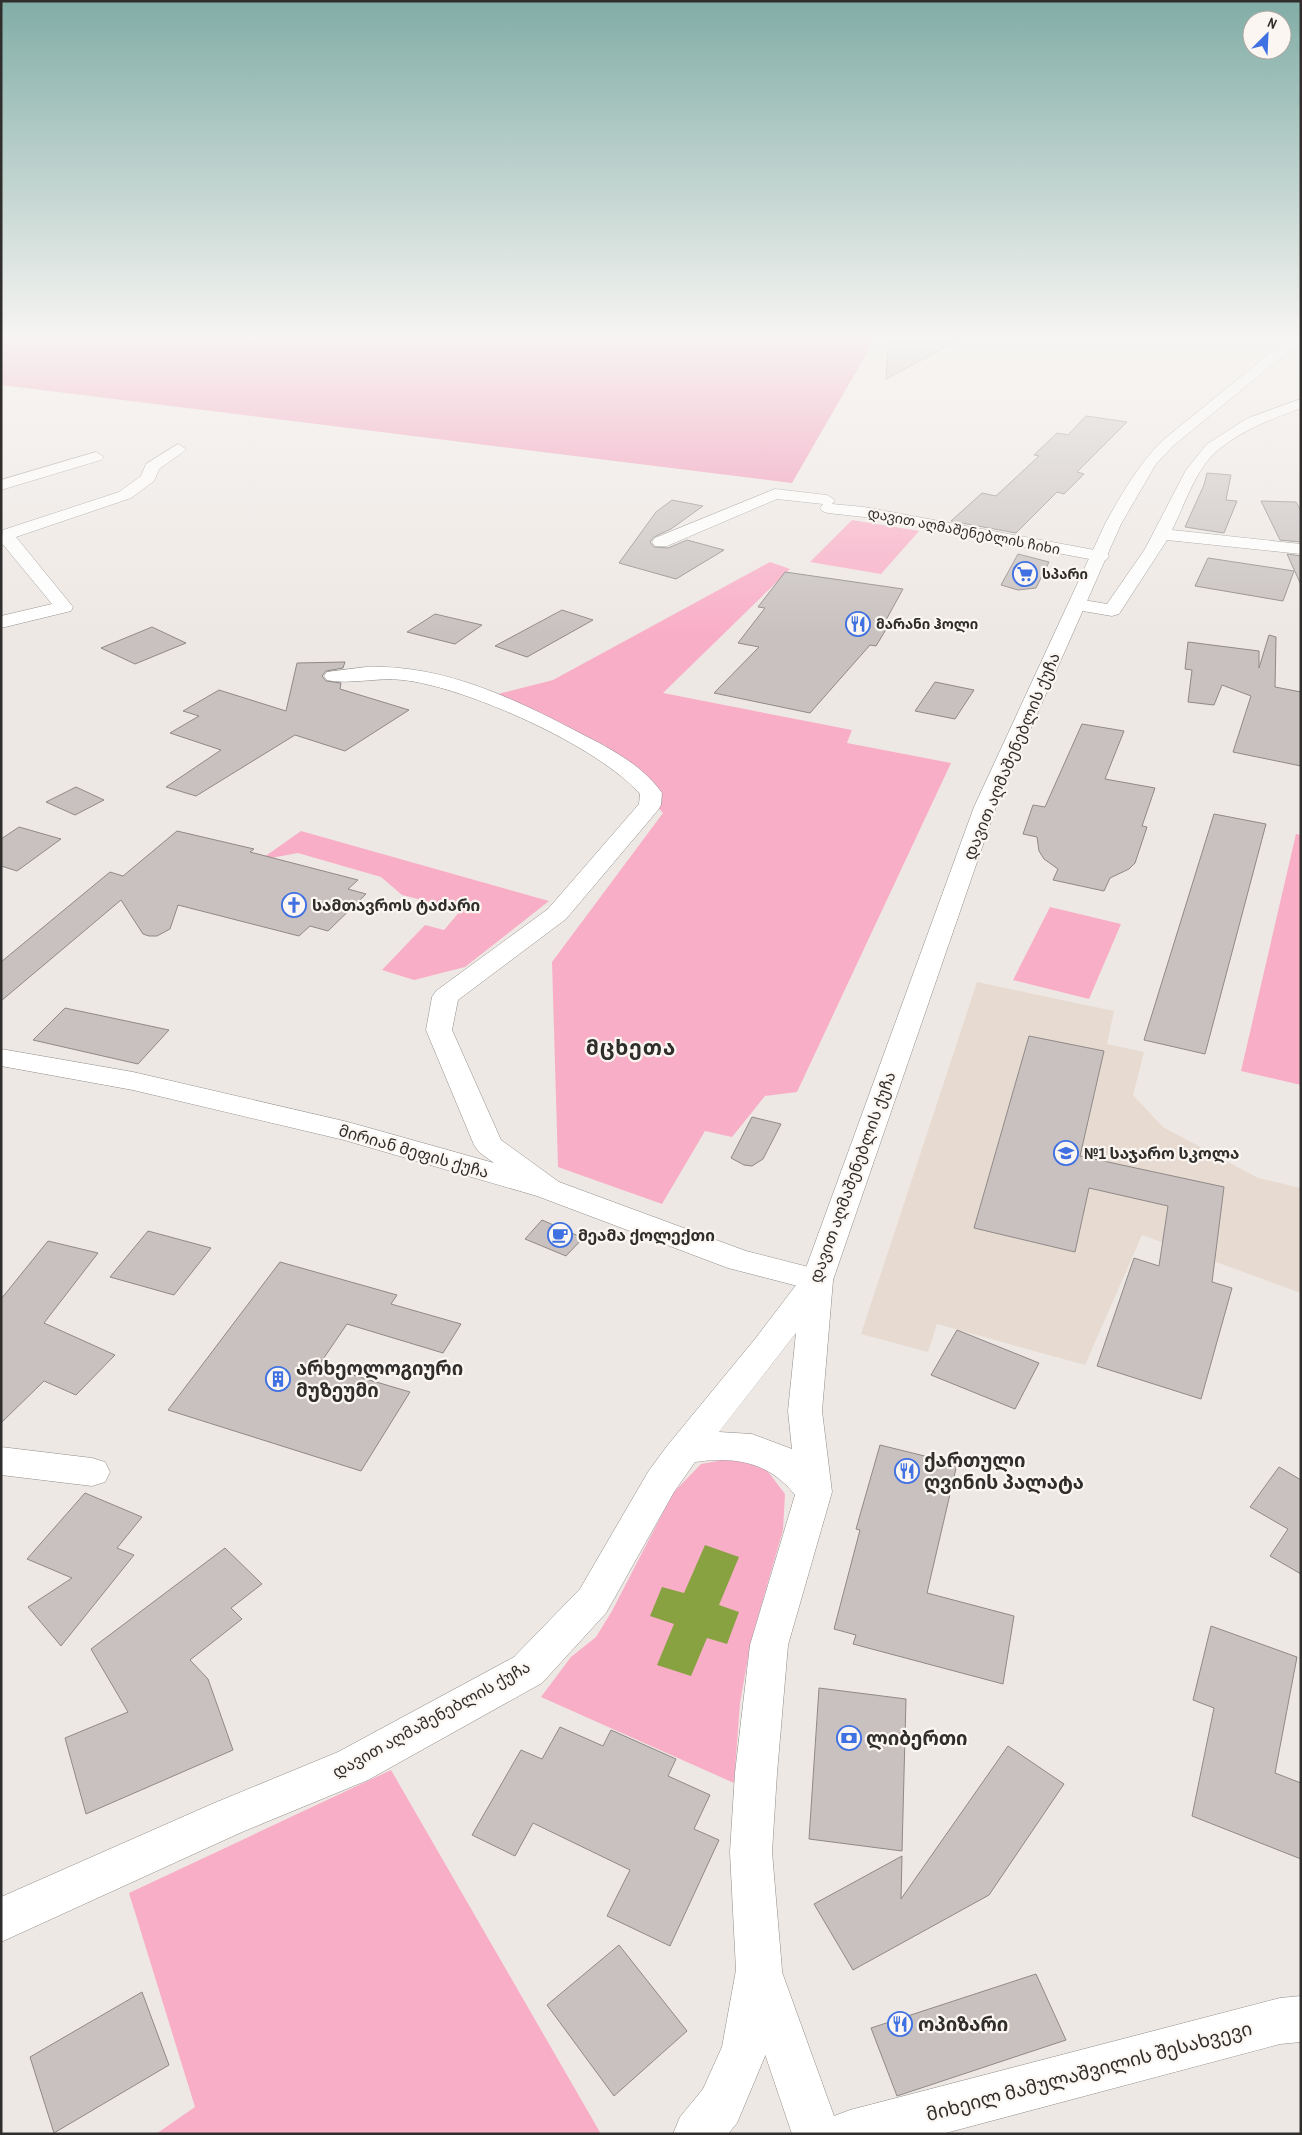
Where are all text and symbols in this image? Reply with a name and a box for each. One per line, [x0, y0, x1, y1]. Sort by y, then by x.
north arrow [1242, 10, 1292, 60]
text: N [1265, 13, 1280, 33]
street label: დავით აღმაშენებლის ჩიხი [866, 504, 1062, 558]
supermarket icon: სპარი [1012, 561, 1038, 587]
place label: სპარი [1042, 565, 1088, 583]
restaurant icon: მარანი ჰოლი [845, 611, 871, 637]
place label: მარანი ჰოლი [876, 615, 978, 633]
street label: დავით აღმაშენებლის ქუჩა [957, 649, 1065, 863]
church icon: სამთავროს ტაძარი [281, 892, 307, 918]
place label: სამთავროს ტაძარი [312, 894, 480, 916]
district label: მცხეთა [586, 1033, 676, 1062]
street label: დავით აღმაშენებლის ქუჩა [803, 1068, 901, 1286]
street label: მირიან მეფის ქუჩა [336, 1119, 492, 1183]
school or university icon: №1 საჯარო სკოლა [1053, 1140, 1079, 1166]
place label: №1 საჯარო სკოლა [1084, 1142, 1239, 1164]
cafe icon: მეამა ქოლექთი [547, 1222, 573, 1248]
place label: მეამა ქოლექთი [578, 1224, 715, 1246]
place label: არხეოლოგიური მუზეუმი [296, 1355, 463, 1403]
building icon: არხეოლოგიური მუზეუმი [265, 1366, 291, 1392]
place label: ქართული ღვინის პალატა [924, 1447, 1084, 1495]
restaurant icon: ქართული ღვინის პალატა [894, 1458, 920, 1484]
street label: დავით აღმაშენებლის ქუჩა [328, 1655, 534, 1783]
bank icon: ლიბერთი [836, 1725, 862, 1751]
place label: ლიბერთი [866, 1725, 968, 1751]
restaurant icon: ოპიზარი [887, 2011, 913, 2037]
place label: ოპიზარი [918, 2011, 1008, 2037]
street label: მიხეილ მამულაშვილის შესახვევი [923, 2015, 1255, 2127]

